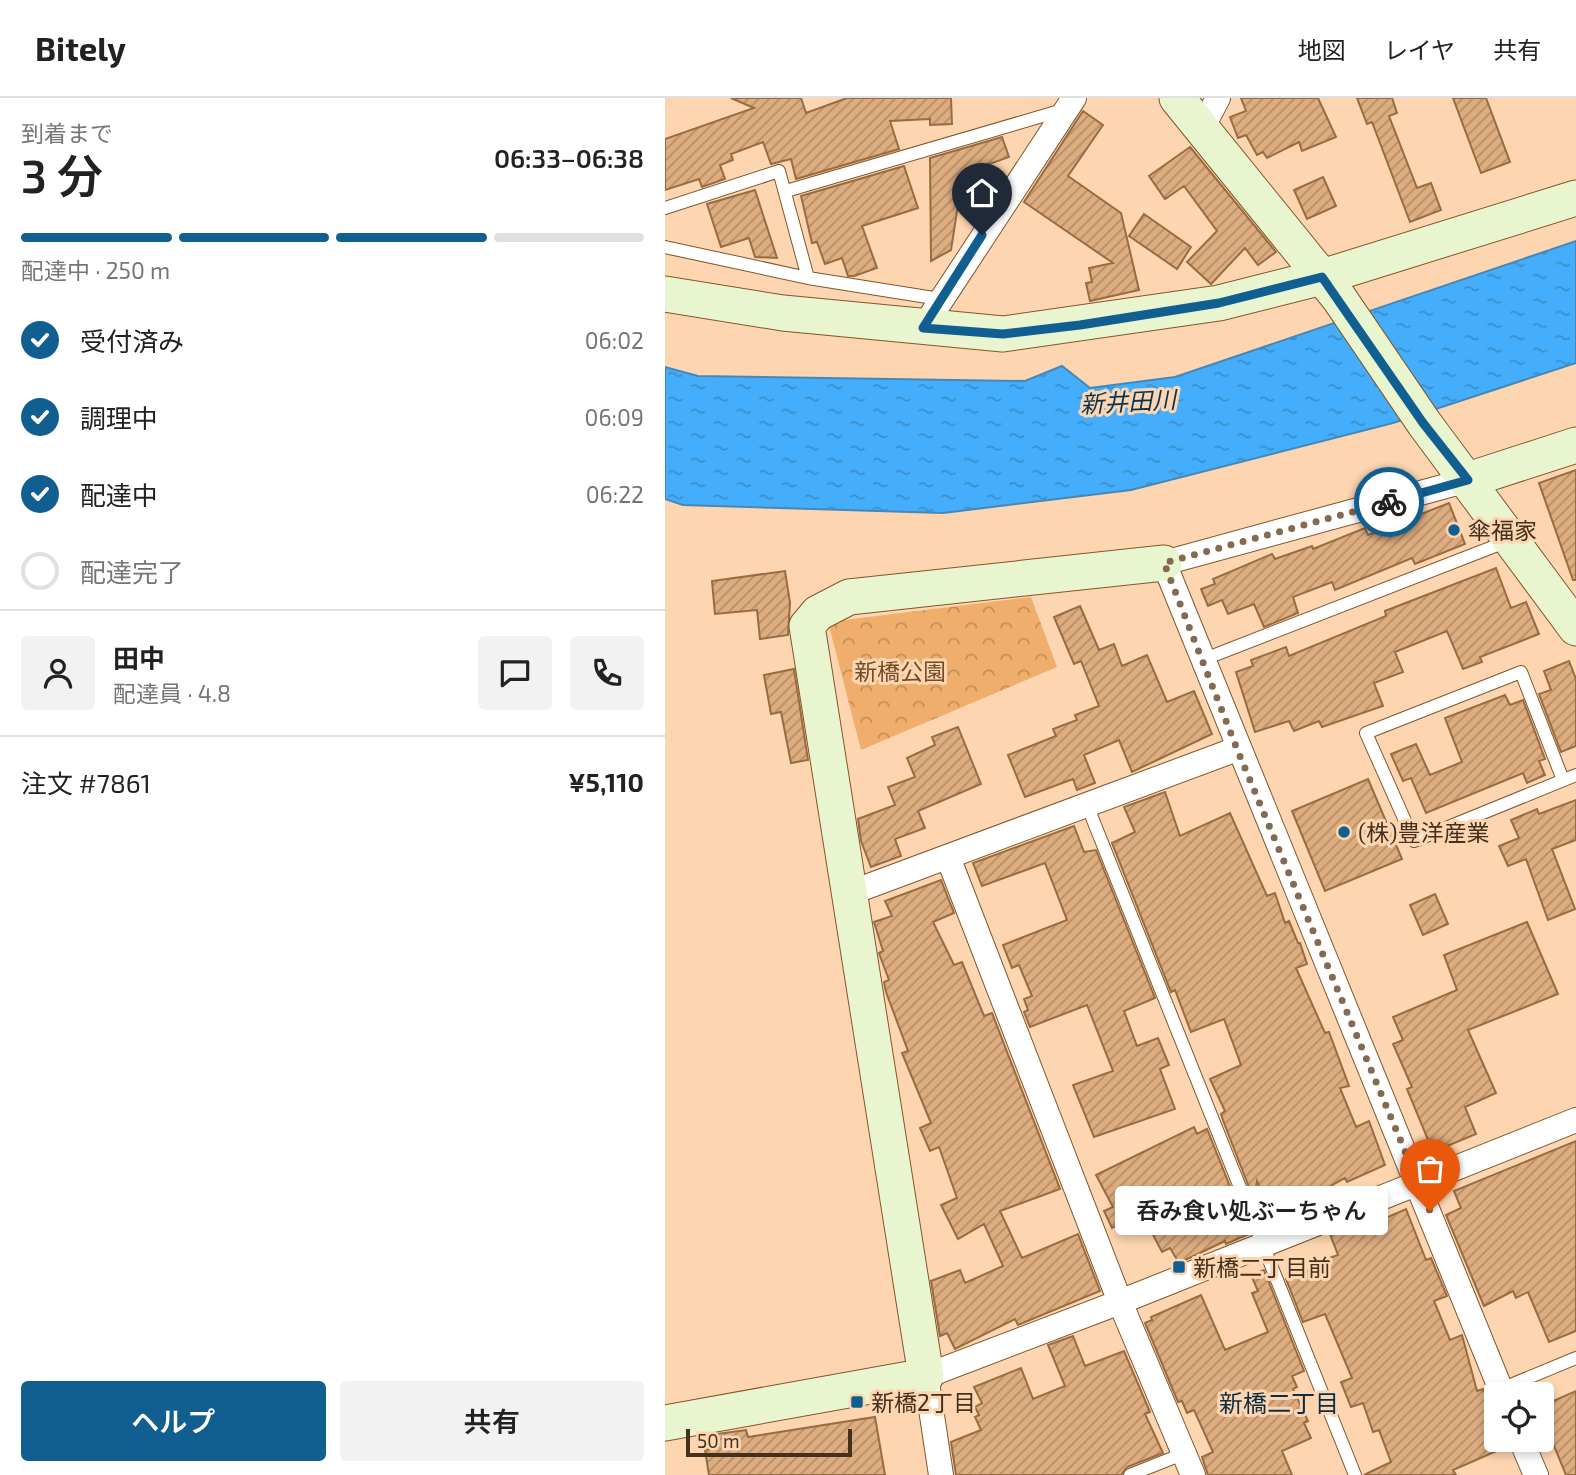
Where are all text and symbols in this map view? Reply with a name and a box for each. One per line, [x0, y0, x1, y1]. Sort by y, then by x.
text: Bitely [35, 28, 126, 68]
text: 地図 [1298, 35, 1346, 64]
text: レイヤ [1384, 35, 1455, 64]
text: 共有 [1493, 35, 1541, 64]
text: 到着まで [21, 119, 113, 147]
text: 06:33–06:38 [494, 142, 644, 173]
text: 3 分 [21, 147, 103, 202]
pin [952, 163, 1012, 235]
icon: home [963, 174, 1001, 212]
text: 配達中 · 250 m [21, 256, 170, 284]
icon: check [21, 321, 59, 359]
text: 受付済み [80, 325, 184, 356]
text: 06:02 [585, 326, 644, 354]
water label: 新井田川 [1079, 384, 1180, 418]
icon: check [21, 398, 59, 436]
text: 調理中 [80, 402, 158, 433]
text: 06:09 [585, 403, 644, 431]
courier [1354, 467, 1424, 537]
icon: check [21, 475, 59, 513]
text: 配達中 [80, 479, 158, 510]
text: 06:22 [586, 480, 644, 508]
icon: bike [1370, 483, 1408, 521]
place label: 傘福家 [1468, 516, 1537, 544]
marker: 傘福家 [1446, 522, 1462, 538]
text: 配達完了 [80, 556, 184, 587]
button: person [21, 636, 95, 710]
button: chat [478, 636, 552, 710]
button: phone [570, 636, 644, 710]
text: 田中 [113, 642, 165, 673]
park label: 新橋公園 [854, 657, 946, 685]
text: 配達員 · 4.8 [113, 679, 231, 707]
text: ¥5,110 [568, 766, 644, 797]
text: 注文 #7861 [21, 767, 151, 798]
place label: (株)豊洋産業 [1358, 818, 1490, 846]
marker: (株)豊洋産業 [1336, 824, 1352, 840]
pin [1400, 1139, 1460, 1211]
icon: bag [1411, 1150, 1449, 1188]
callout: 呑み食い処ぶーちゃん [1115, 1186, 1388, 1236]
text: 呑み食い処ぶーちゃん [1137, 1196, 1367, 1224]
place label: 新橋二丁目前 [1193, 1253, 1331, 1281]
marker: 新橋二丁目前 [1171, 1259, 1187, 1275]
button: ヘルプ [21, 1381, 326, 1461]
button: 共有 [340, 1381, 644, 1461]
map controls [1484, 1382, 1554, 1452]
button: locate [1484, 1382, 1554, 1452]
place label: 新橋2丁目 [871, 1388, 976, 1416]
district label: 新橋二丁目 [1219, 1388, 1339, 1417]
marker: 新橋2丁目 [849, 1394, 865, 1410]
scale bar [686, 1426, 852, 1458]
text: 50 m [697, 1429, 740, 1452]

